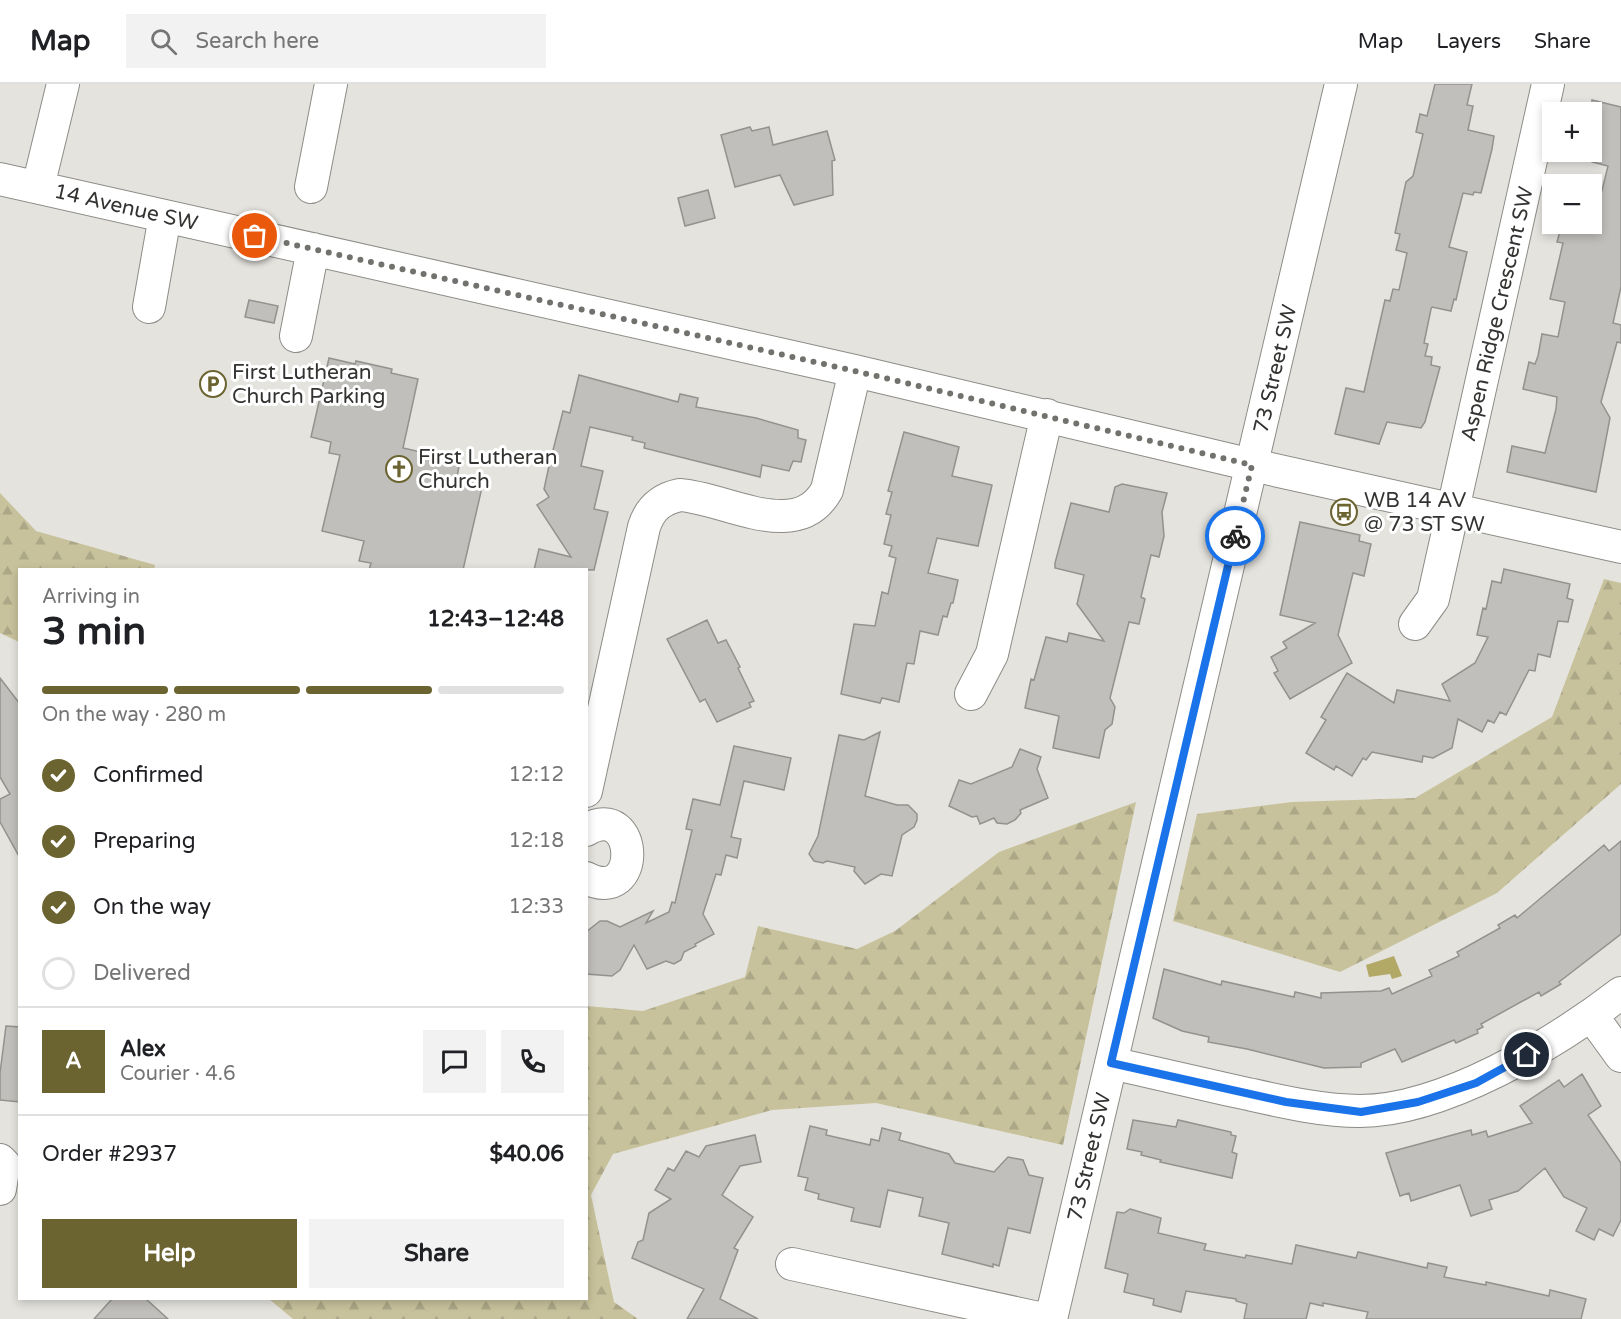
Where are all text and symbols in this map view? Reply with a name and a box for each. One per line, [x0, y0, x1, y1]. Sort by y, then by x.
search box [126, 14, 546, 68]
text: Map [30, 24, 90, 58]
icon: search [147, 25, 180, 58]
text: Search here [195, 28, 319, 54]
text: Map [1358, 29, 1403, 54]
text: Layers [1436, 29, 1501, 54]
text: Share [1534, 29, 1591, 54]
map controls [1542, 102, 1602, 234]
button: + [1542, 102, 1602, 162]
button: − [1542, 174, 1602, 234]
street label: 14 Avenue SW [52, 179, 200, 236]
street label: Aspen Ridge Crescent SW [1456, 184, 1539, 444]
pin [229, 210, 280, 261]
icon: bag [238, 219, 271, 252]
street label: 73 Street SW [1249, 302, 1302, 436]
place label: First Lutheran Church Parking [232, 360, 385, 409]
parking icon: First Lutheran Church Parking [198, 369, 228, 399]
place label: First Lutheran Church [418, 445, 558, 494]
church icon: First Lutheran Church [384, 454, 414, 484]
place label: WB 14 AV @ 73 ST SW [1364, 488, 1485, 537]
bus stop icon: WB 14 AV @ 73 ST SW [1329, 497, 1359, 527]
courier [1205, 506, 1265, 566]
icon: bike [1219, 520, 1252, 553]
text: Arriving in [42, 585, 140, 609]
text: 12:43–12:48 [427, 606, 564, 632]
text: 3 min [42, 608, 146, 655]
text: On the way · 280 m [42, 703, 226, 727]
icon: check [42, 759, 75, 792]
text: Confirmed [93, 762, 203, 788]
text: 12:12 [509, 763, 564, 787]
icon: check [42, 825, 75, 858]
text: Preparing [93, 828, 196, 854]
text: 12:18 [509, 829, 564, 853]
icon: check [42, 891, 75, 924]
text: On the way [93, 894, 211, 920]
text: 12:33 [509, 895, 564, 919]
text: Delivered [93, 960, 191, 986]
pin [1501, 1029, 1552, 1080]
button: chat [423, 1030, 486, 1093]
button: phone [501, 1030, 564, 1093]
text: Alex [120, 1036, 166, 1062]
icon: home [1510, 1038, 1543, 1071]
text: A [65, 1048, 82, 1074]
text: Courier · 4.6 [120, 1062, 235, 1086]
street label: 73 Street SW [1063, 1090, 1116, 1224]
text: Order #2937 [42, 1141, 177, 1167]
text: $40.06 [489, 1141, 564, 1167]
button: Help [42, 1219, 297, 1288]
button: Share [309, 1219, 564, 1288]

